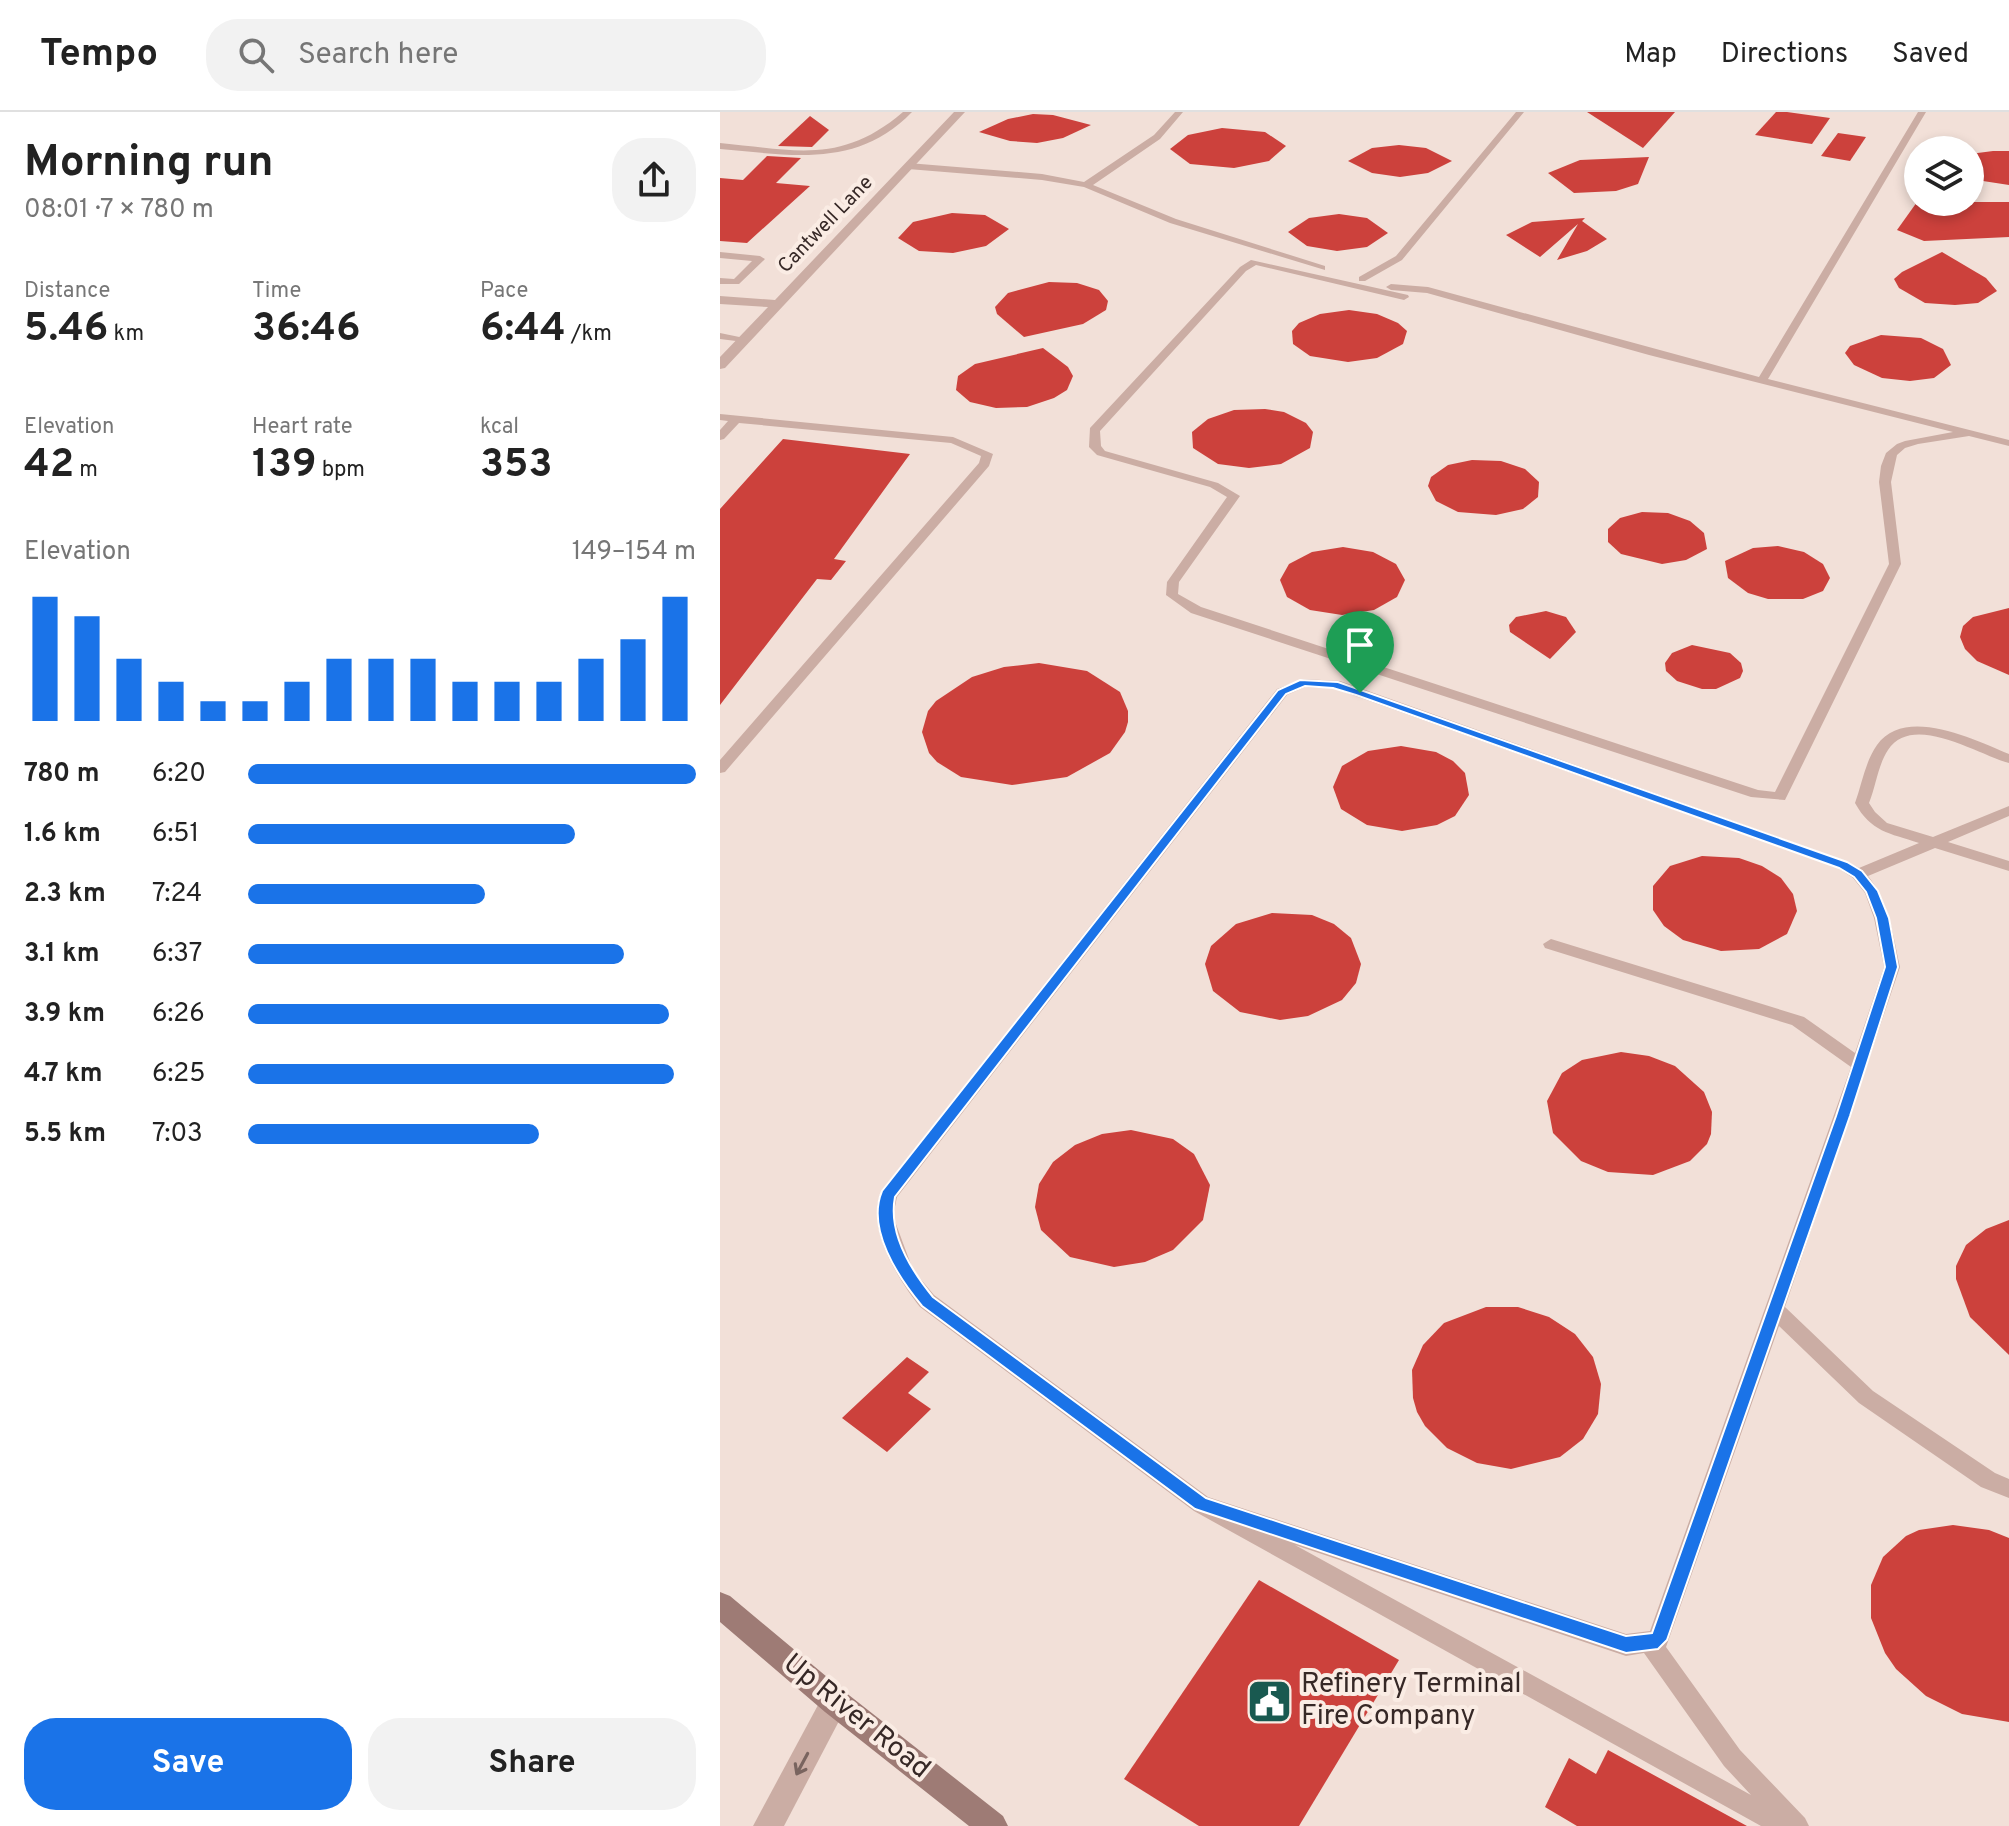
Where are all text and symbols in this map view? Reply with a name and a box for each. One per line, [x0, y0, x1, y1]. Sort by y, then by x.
search box [206, 19, 766, 91]
text: Tempo [40, 31, 158, 80]
icon: search [234, 33, 278, 77]
text: Search here [298, 37, 458, 74]
text: Map [1624, 37, 1677, 73]
text: Directions [1721, 37, 1848, 73]
text: Saved [1892, 37, 1969, 73]
text: Morning run [24, 136, 274, 192]
map controls [1904, 136, 1984, 216]
button: layers [1904, 136, 1984, 216]
button: share [612, 138, 696, 222]
street label: Cantwell Lane [773, 171, 879, 279]
text: 08:01 · 7 × 780 m [24, 194, 214, 227]
text: Distance [24, 278, 110, 305]
text: Time [252, 278, 301, 305]
text: Pace [480, 278, 528, 305]
text: 5.46 [24, 305, 108, 355]
text: 36:46 [252, 305, 361, 355]
text: 6:44 [480, 305, 566, 355]
text: km [108, 321, 144, 348]
text: /km [566, 321, 612, 348]
text: Elevation [24, 414, 114, 441]
text: Heart rate [252, 414, 353, 441]
text: kcal [480, 414, 519, 441]
text: 42 [24, 441, 74, 491]
text: 139 [252, 441, 317, 491]
text: 353 [480, 441, 552, 491]
text: m [74, 457, 98, 484]
text: bpm [317, 457, 365, 484]
text: Elevation [24, 536, 131, 569]
text: 149–154 m [572, 536, 696, 569]
pin [1326, 611, 1394, 693]
icon: arrive [1338, 623, 1382, 667]
text: 780 m [24, 758, 100, 791]
text: 6:20 [152, 758, 206, 791]
text: 1.6 km [24, 818, 101, 851]
text: 6:51 [152, 818, 199, 851]
text: 2.3 km [24, 878, 106, 911]
text: 7:24 [152, 878, 202, 911]
text: 3.1 km [24, 938, 100, 971]
text: 6:37 [152, 938, 202, 971]
text: 3.9 km [24, 998, 105, 1031]
text: 6:26 [152, 998, 205, 1031]
text: 4.7 km [24, 1058, 103, 1091]
text: 6:25 [152, 1058, 205, 1091]
text: 5.5 km [24, 1118, 106, 1151]
text: 7:03 [152, 1118, 203, 1151]
street label: Up River Road [775, 1647, 937, 1787]
place label: Refinery Terminal Fire Company [1301, 1667, 1522, 1735]
public building icon: Refinery Terminal Fire Company [1246, 1677, 1294, 1725]
button: Save [24, 1718, 352, 1810]
button: Share [368, 1718, 696, 1810]
one-way arrow [793, 1752, 809, 1775]

